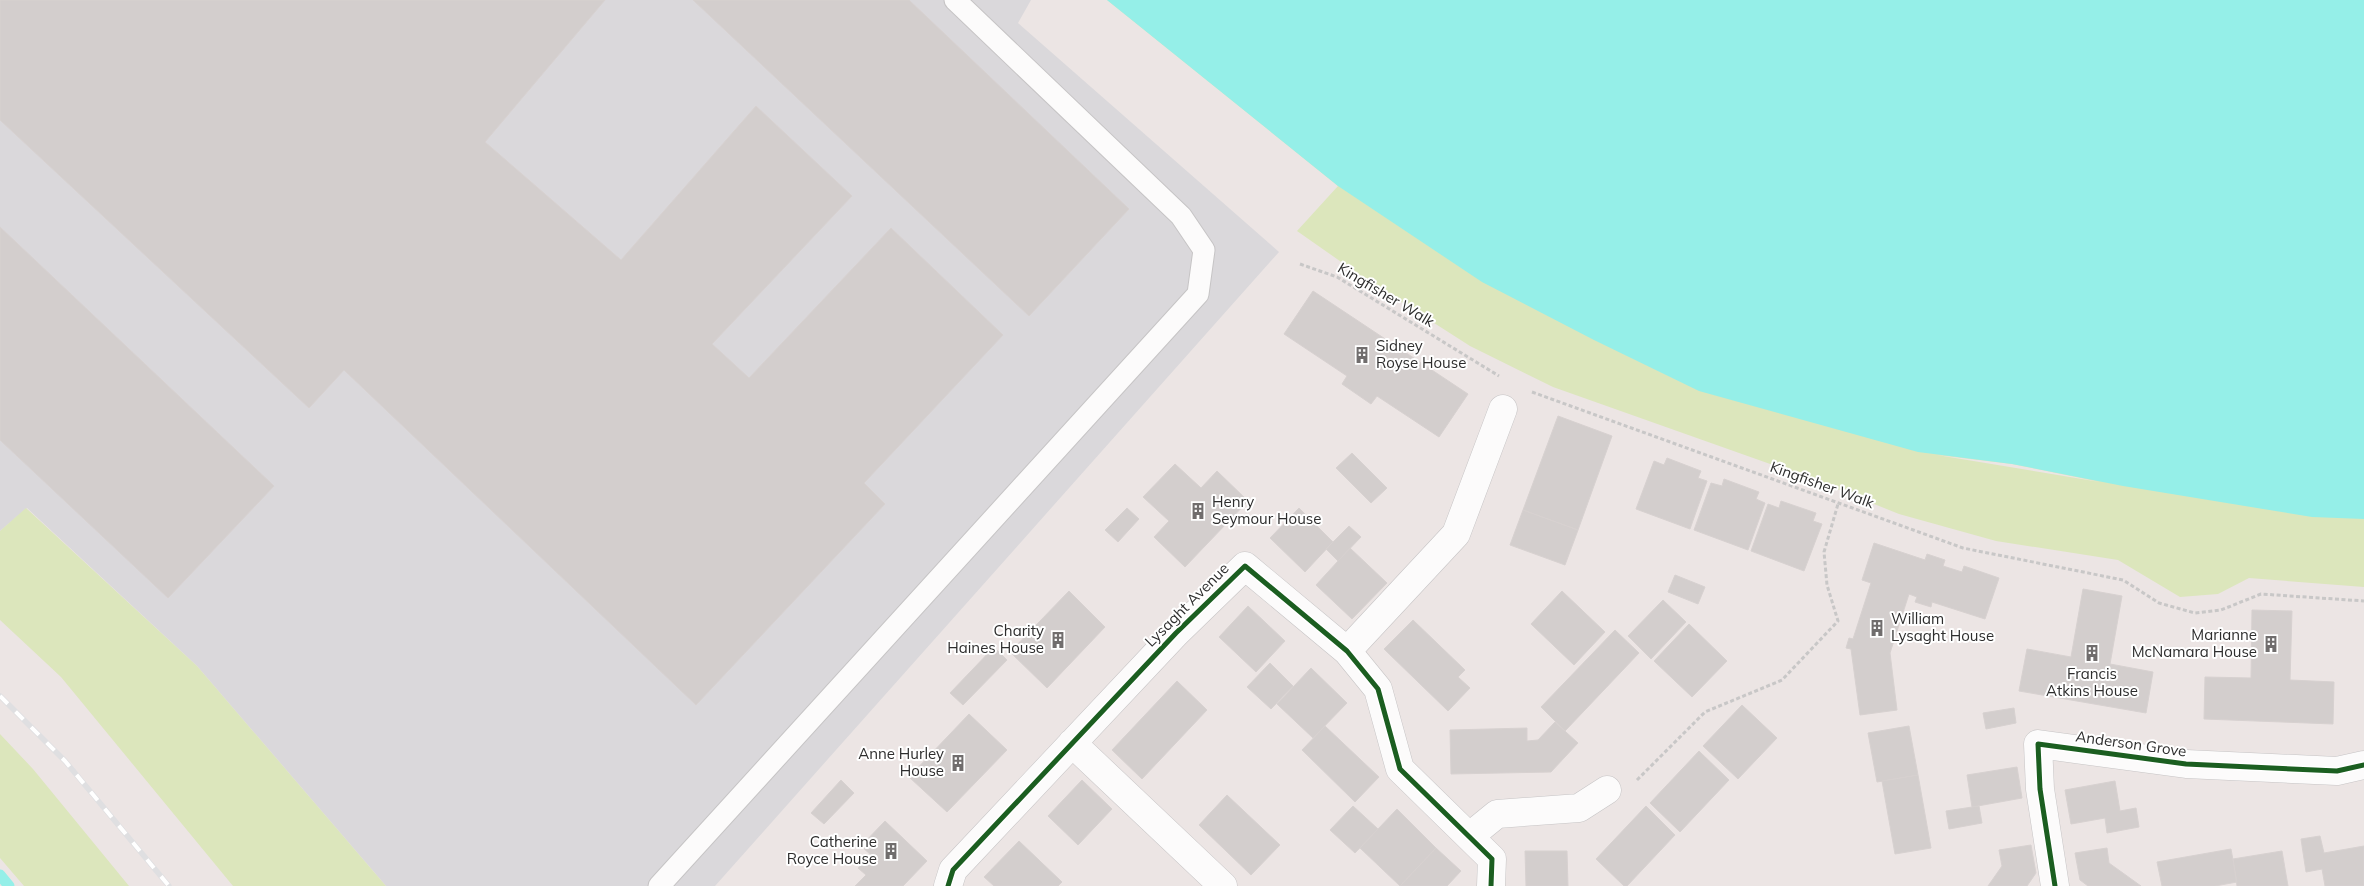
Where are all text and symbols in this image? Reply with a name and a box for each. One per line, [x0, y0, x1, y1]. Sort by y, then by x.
street label: Kingfisher Walk [1334, 258, 1438, 331]
place label: Sidney Royse House [1376, 336, 1466, 372]
building icon: Sidney Royse House [1352, 345, 1372, 365]
street label: Kingfisher Walk [1768, 457, 1877, 512]
place label: Henry Seymour House [1212, 492, 1321, 528]
building icon: Henry Seymour House [1188, 501, 1208, 521]
street label: Lysaght Avenue [1141, 559, 1233, 651]
place label: William Lysaght House [1891, 609, 1994, 645]
building icon: William Lysaght House [1867, 618, 1887, 638]
place label: Charity Haines House [947, 621, 1044, 657]
place label: Marianne McNamara House [2132, 625, 2257, 661]
building icon: Charity Haines House [1048, 630, 1068, 650]
building icon: Marianne McNamara House [2261, 634, 2281, 654]
building icon: Francis Atkins House [2082, 643, 2102, 663]
place label: Francis Atkins House [2046, 664, 2138, 700]
street label: Anderson Grove [2074, 726, 2188, 761]
place label: Anne Hurley House [858, 744, 944, 780]
building icon: Anne Hurley House [948, 753, 968, 773]
place label: Catherine Royce House [787, 832, 877, 868]
building icon: Catherine Royce House [881, 841, 901, 861]

